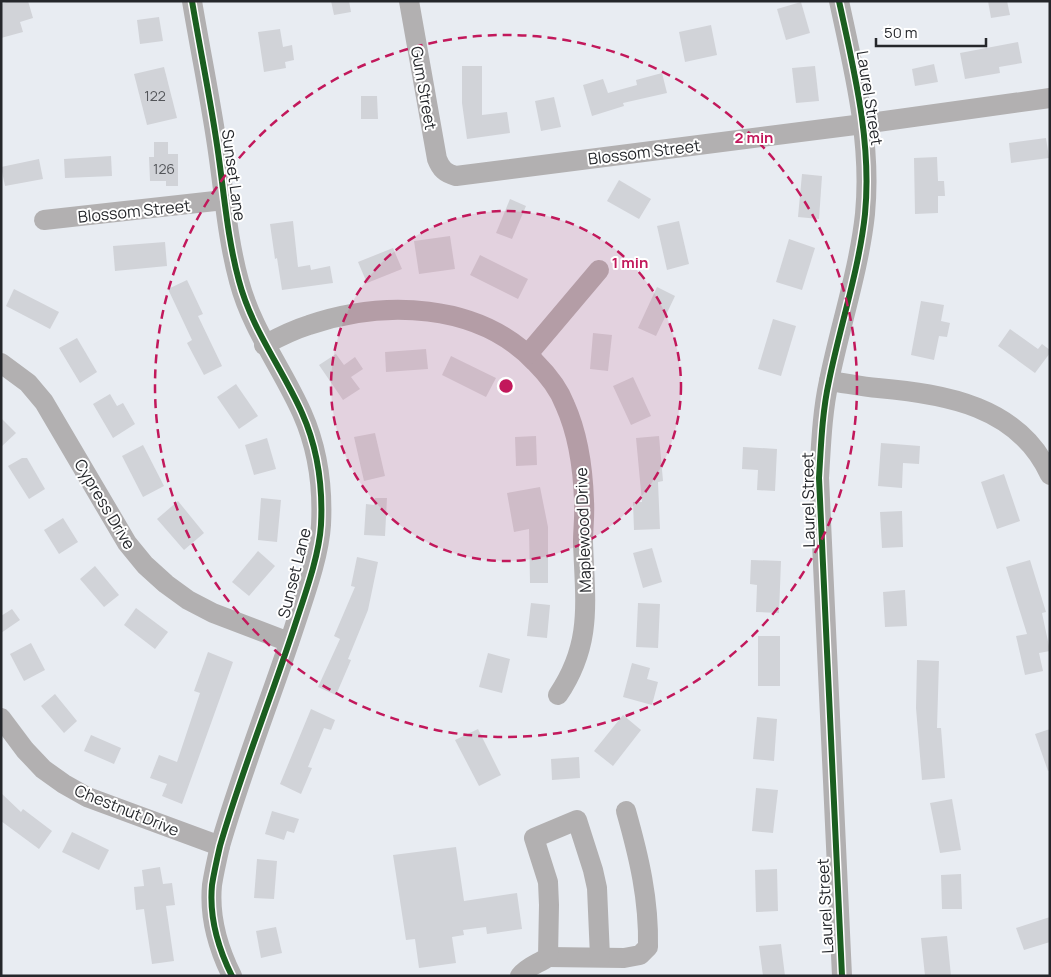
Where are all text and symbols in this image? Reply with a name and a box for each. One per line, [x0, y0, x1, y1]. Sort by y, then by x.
scale bar [876, 15, 986, 47]
text: 50 m [884, 22, 918, 43]
street label: Gum Street [406, 44, 442, 132]
street label: Laurel Street [852, 49, 888, 147]
house number: 122 [144, 86, 166, 105]
text: 2 min [734, 127, 774, 148]
street label: Sunset Lane [217, 128, 251, 222]
street label: Blossom Street [587, 134, 701, 170]
house number: 126 [153, 159, 175, 178]
street label: Blossom Street [77, 194, 191, 228]
text: 1 min [612, 252, 648, 273]
centre of rings [497, 377, 515, 395]
street label: Laurel Street [796, 452, 820, 548]
street label: Cypress Drive [69, 455, 141, 553]
street label: Maplewood Drive [570, 467, 596, 593]
street label: Sunset Lane [272, 526, 316, 620]
street label: Chestnut Drive [71, 779, 183, 841]
street label: Laurel Street [812, 858, 838, 954]

